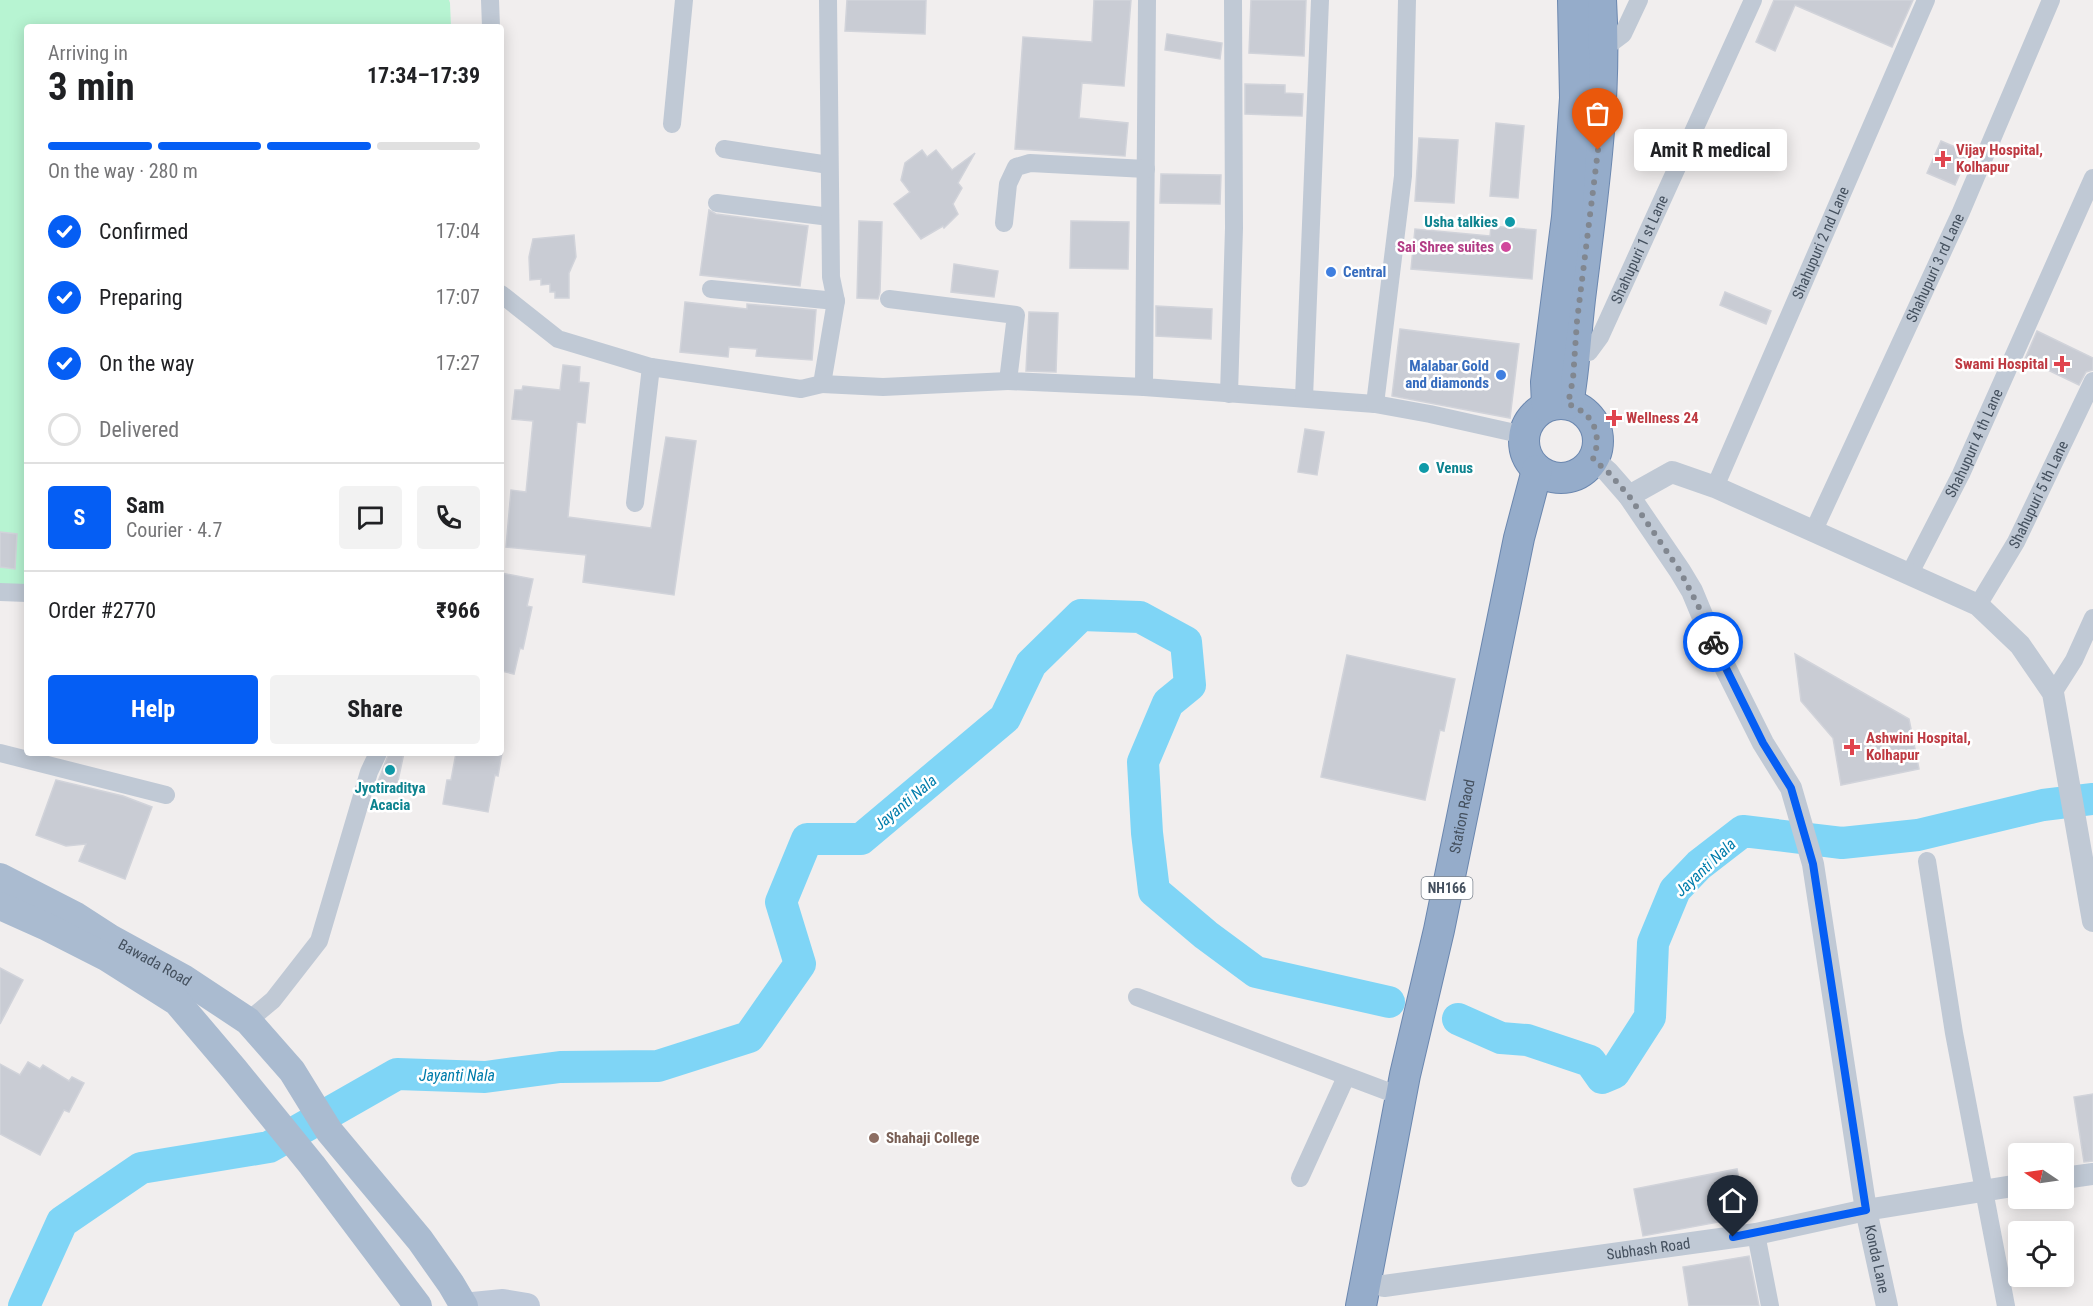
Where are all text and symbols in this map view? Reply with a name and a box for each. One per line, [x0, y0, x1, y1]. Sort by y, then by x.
text: Arriving in [48, 41, 128, 65]
text: 17:34–17:39 [367, 63, 480, 88]
text: 3 min [48, 64, 135, 110]
pin [1572, 88, 1623, 150]
icon: bag [1581, 97, 1614, 130]
callout: Amit R medical [1634, 129, 1787, 171]
text: Amit R medical [1650, 138, 1771, 162]
place label: Vijay Hospital, Kolhapur [1956, 141, 2043, 176]
marker: Vijay Hospital, Kolhapur [1934, 150, 1952, 168]
text: On the way · 280 m [48, 159, 198, 183]
street label: Shahupuri 2 nd Lane [1789, 184, 1853, 302]
street label: Shahupuri 1 st Lane [1607, 192, 1672, 307]
street label: Shahupuri 3 rd Lane [1902, 211, 1968, 325]
place label: Usha talkies [1424, 213, 1498, 231]
icon: check [48, 215, 81, 248]
marker: Usha talkies [1503, 215, 1517, 229]
text: Confirmed [99, 219, 188, 244]
text: 17:04 [436, 219, 480, 243]
place label: Sai Shree suites [1397, 238, 1494, 256]
marker: Sai Shree suites [1499, 240, 1513, 254]
place label: Central [1343, 263, 1386, 281]
marker: Central [1324, 265, 1338, 279]
icon: check [48, 281, 81, 314]
text: Preparing [99, 285, 183, 310]
text: 17:07 [436, 285, 480, 309]
icon: check [48, 347, 81, 380]
text: On the way [99, 351, 194, 376]
text: 17:27 [436, 351, 480, 375]
place label: Swami Hospital [1955, 355, 2048, 373]
marker: Swami Hospital [2053, 355, 2071, 373]
place label: Malabar Gold and diamonds [1405, 357, 1489, 392]
marker: Malabar Gold and diamonds [1494, 368, 1508, 382]
street label: Shahupuri 4 th Lane [1941, 386, 2007, 501]
place label: Wellness 24 [1626, 409, 1699, 427]
marker: Wellness 24 [1607, 411, 1621, 425]
text: Delivered [99, 417, 179, 442]
street label: Shahupuri 5 th Lane [2005, 438, 2072, 552]
place label: Venus [1436, 459, 1473, 477]
marker: Venus [1417, 461, 1431, 475]
button: chat [339, 486, 402, 549]
button: phone [417, 486, 480, 549]
text: Sam [126, 493, 165, 518]
text: S [74, 505, 85, 530]
text: Courier · 4.7 [126, 518, 222, 542]
text: Order #2770 [48, 598, 156, 623]
text: ₹966 [436, 598, 480, 623]
courier [1683, 612, 1743, 672]
icon: bike [1697, 626, 1730, 659]
button: Help [48, 675, 258, 744]
button: Share [270, 675, 480, 744]
place label: Ashwini Hospital, Kolhapur [1866, 729, 1971, 764]
marker: Ashwini Hospital, Kolhapur [1843, 738, 1861, 756]
marker: Jyotiraditya Acacia [383, 763, 397, 777]
water label: Jayanti Nala [870, 771, 941, 834]
street label: Station Raod [1446, 778, 1479, 855]
place label: Jyotiraditya Acacia [354, 779, 426, 814]
water label: Jayanti Nala [1671, 835, 1740, 900]
road number: NH166 [1422, 877, 1472, 899]
street label: Bawada Road [115, 935, 195, 990]
water label: Jayanti Nala [419, 1066, 495, 1085]
place label: Shahaji College [886, 1129, 979, 1147]
marker: Shahaji College [867, 1131, 881, 1145]
north arrow [2008, 1143, 2074, 1209]
map controls [2008, 1143, 2074, 1287]
pin [1707, 1175, 1758, 1237]
icon: home [1716, 1184, 1749, 1217]
button: locate [2008, 1221, 2074, 1287]
street label: Konda Lane [1861, 1223, 1893, 1295]
street label: Subhash Road [1605, 1234, 1692, 1264]

